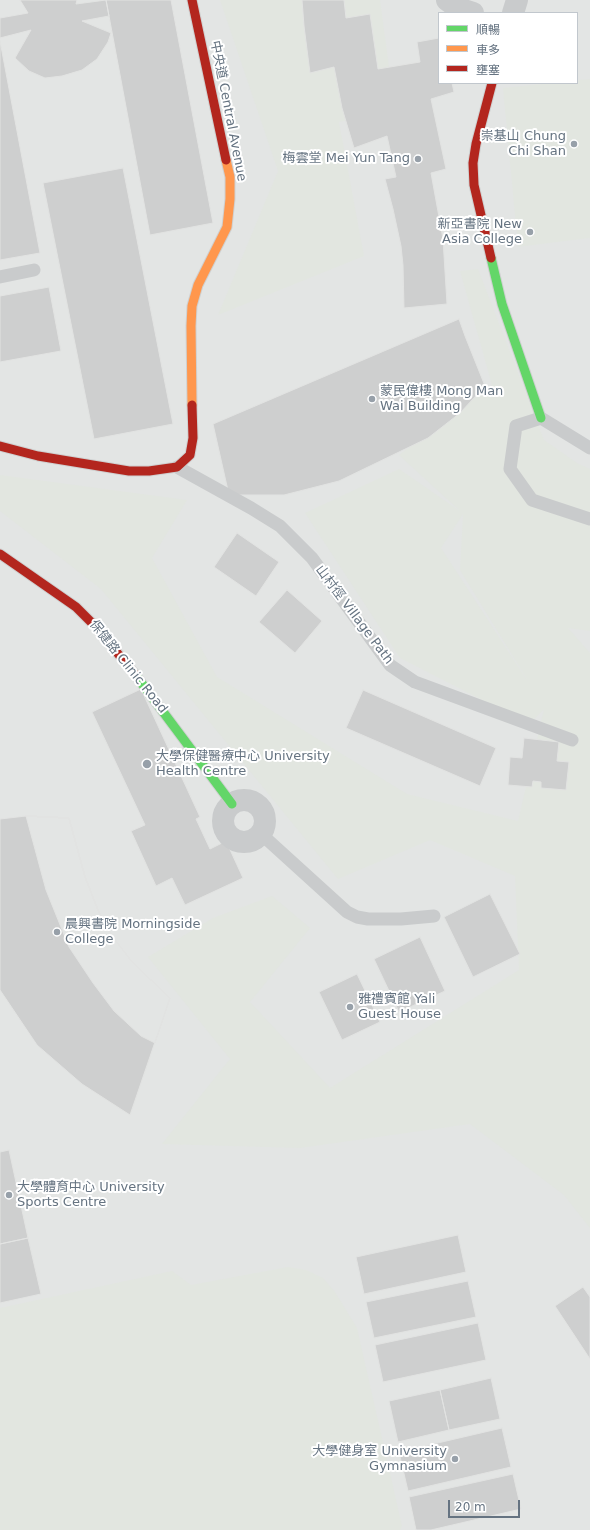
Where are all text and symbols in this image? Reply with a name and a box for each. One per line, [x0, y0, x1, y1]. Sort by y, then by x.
legend [438, 12, 578, 84]
text: 順暢 [476, 23, 500, 37]
street label: 中央道 Central Avenue [207, 39, 249, 183]
text: 車多 [476, 43, 500, 57]
text: 壅塞 [476, 63, 500, 77]
place label: 崇基山 Chung Chi Shan [481, 129, 566, 160]
marker: 崇基山 Chung Chi Shan [569, 139, 579, 149]
place label: 梅雲堂 Mei Yun Tang [283, 151, 410, 167]
marker: 梅雲堂 Mei Yun Tang [413, 154, 423, 164]
place label: 新亞書院 New Asia College [438, 217, 522, 248]
marker: 新亞書院 New Asia College [525, 227, 535, 237]
place label: 蒙民偉樓 Mong Man Wai Building [380, 384, 503, 415]
marker: 蒙民偉樓 Mong Man Wai Building [367, 394, 377, 404]
street label: 山村徑 Village Path [312, 563, 396, 667]
street label: 保健路 Clinic Road [86, 617, 170, 717]
place label: 大學保健醫療中心 University Health Centre [156, 749, 330, 780]
marker: 大學保健醫療中心 University Health Centre [141, 758, 153, 770]
place label: 晨興書院 Morningside College [65, 917, 200, 948]
marker: 晨興書院 Morningside College [52, 927, 62, 937]
place label: 雅禮賓館 Yali Guest House [358, 992, 441, 1023]
marker: 雅禮賓館 Yali Guest House [345, 1002, 355, 1012]
place label: 大學體育中心 University Sports Centre [17, 1180, 165, 1211]
marker: 大學體育中心 University Sports Centre [4, 1190, 14, 1200]
place label: 大學健身室 University Gymnasium [312, 1444, 447, 1475]
marker: 大學健身室 University Gymnasium [450, 1454, 460, 1464]
scale bar [450, 1492, 522, 1518]
text: 20 m [455, 1500, 486, 1514]

